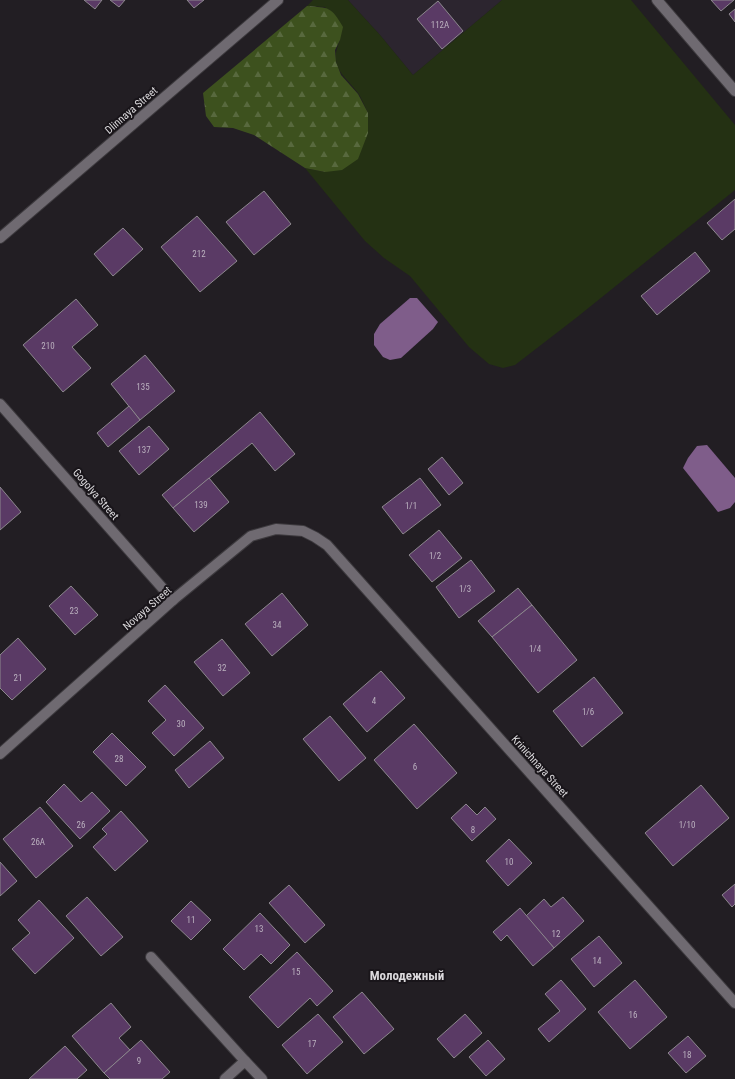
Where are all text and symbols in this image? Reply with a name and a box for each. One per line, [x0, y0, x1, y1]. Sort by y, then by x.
house number: 112А [431, 20, 449, 30]
street label: Dlinnaya Street [102, 84, 160, 137]
house number: 212 [192, 249, 206, 259]
house number: 210 [41, 341, 55, 351]
house number: 135 [136, 382, 150, 392]
house number: 137 [137, 445, 151, 455]
street label: Gogolya Street [70, 466, 121, 523]
house number: 139 [194, 500, 208, 510]
house number: 1/1 [405, 501, 417, 511]
house number: 1/2 [429, 551, 442, 561]
street label: Novaya Street [120, 584, 174, 633]
house number: 1/3 [459, 584, 471, 594]
house number: 23 [70, 606, 78, 616]
house number: 34 [273, 620, 282, 630]
house number: 1/4 [529, 644, 542, 654]
house number: 32 [218, 663, 227, 673]
house number: 21 [14, 673, 22, 683]
house number: 4 [372, 696, 377, 706]
house number: 1/6 [582, 707, 594, 717]
house number: 30 [177, 719, 185, 729]
street label: Krinichnaya Street [508, 733, 571, 800]
house number: 28 [115, 754, 123, 764]
house number: 6 [413, 762, 417, 772]
house number: 26 [77, 820, 85, 830]
house number: 1/10 [679, 820, 695, 830]
house number: 8 [471, 825, 475, 835]
house number: 26А [31, 837, 45, 847]
house number: 10 [505, 857, 513, 867]
house number: 11 [187, 915, 195, 925]
house number: 13 [255, 924, 263, 934]
house number: 12 [552, 929, 561, 939]
house number: 14 [593, 956, 602, 966]
house number: 15 [292, 967, 301, 977]
district label: Молодежный [370, 968, 444, 983]
house number: 16 [629, 1010, 637, 1020]
house number: 17 [308, 1039, 317, 1049]
house number: 18 [683, 1050, 691, 1060]
house number: 9 [137, 1056, 141, 1066]

